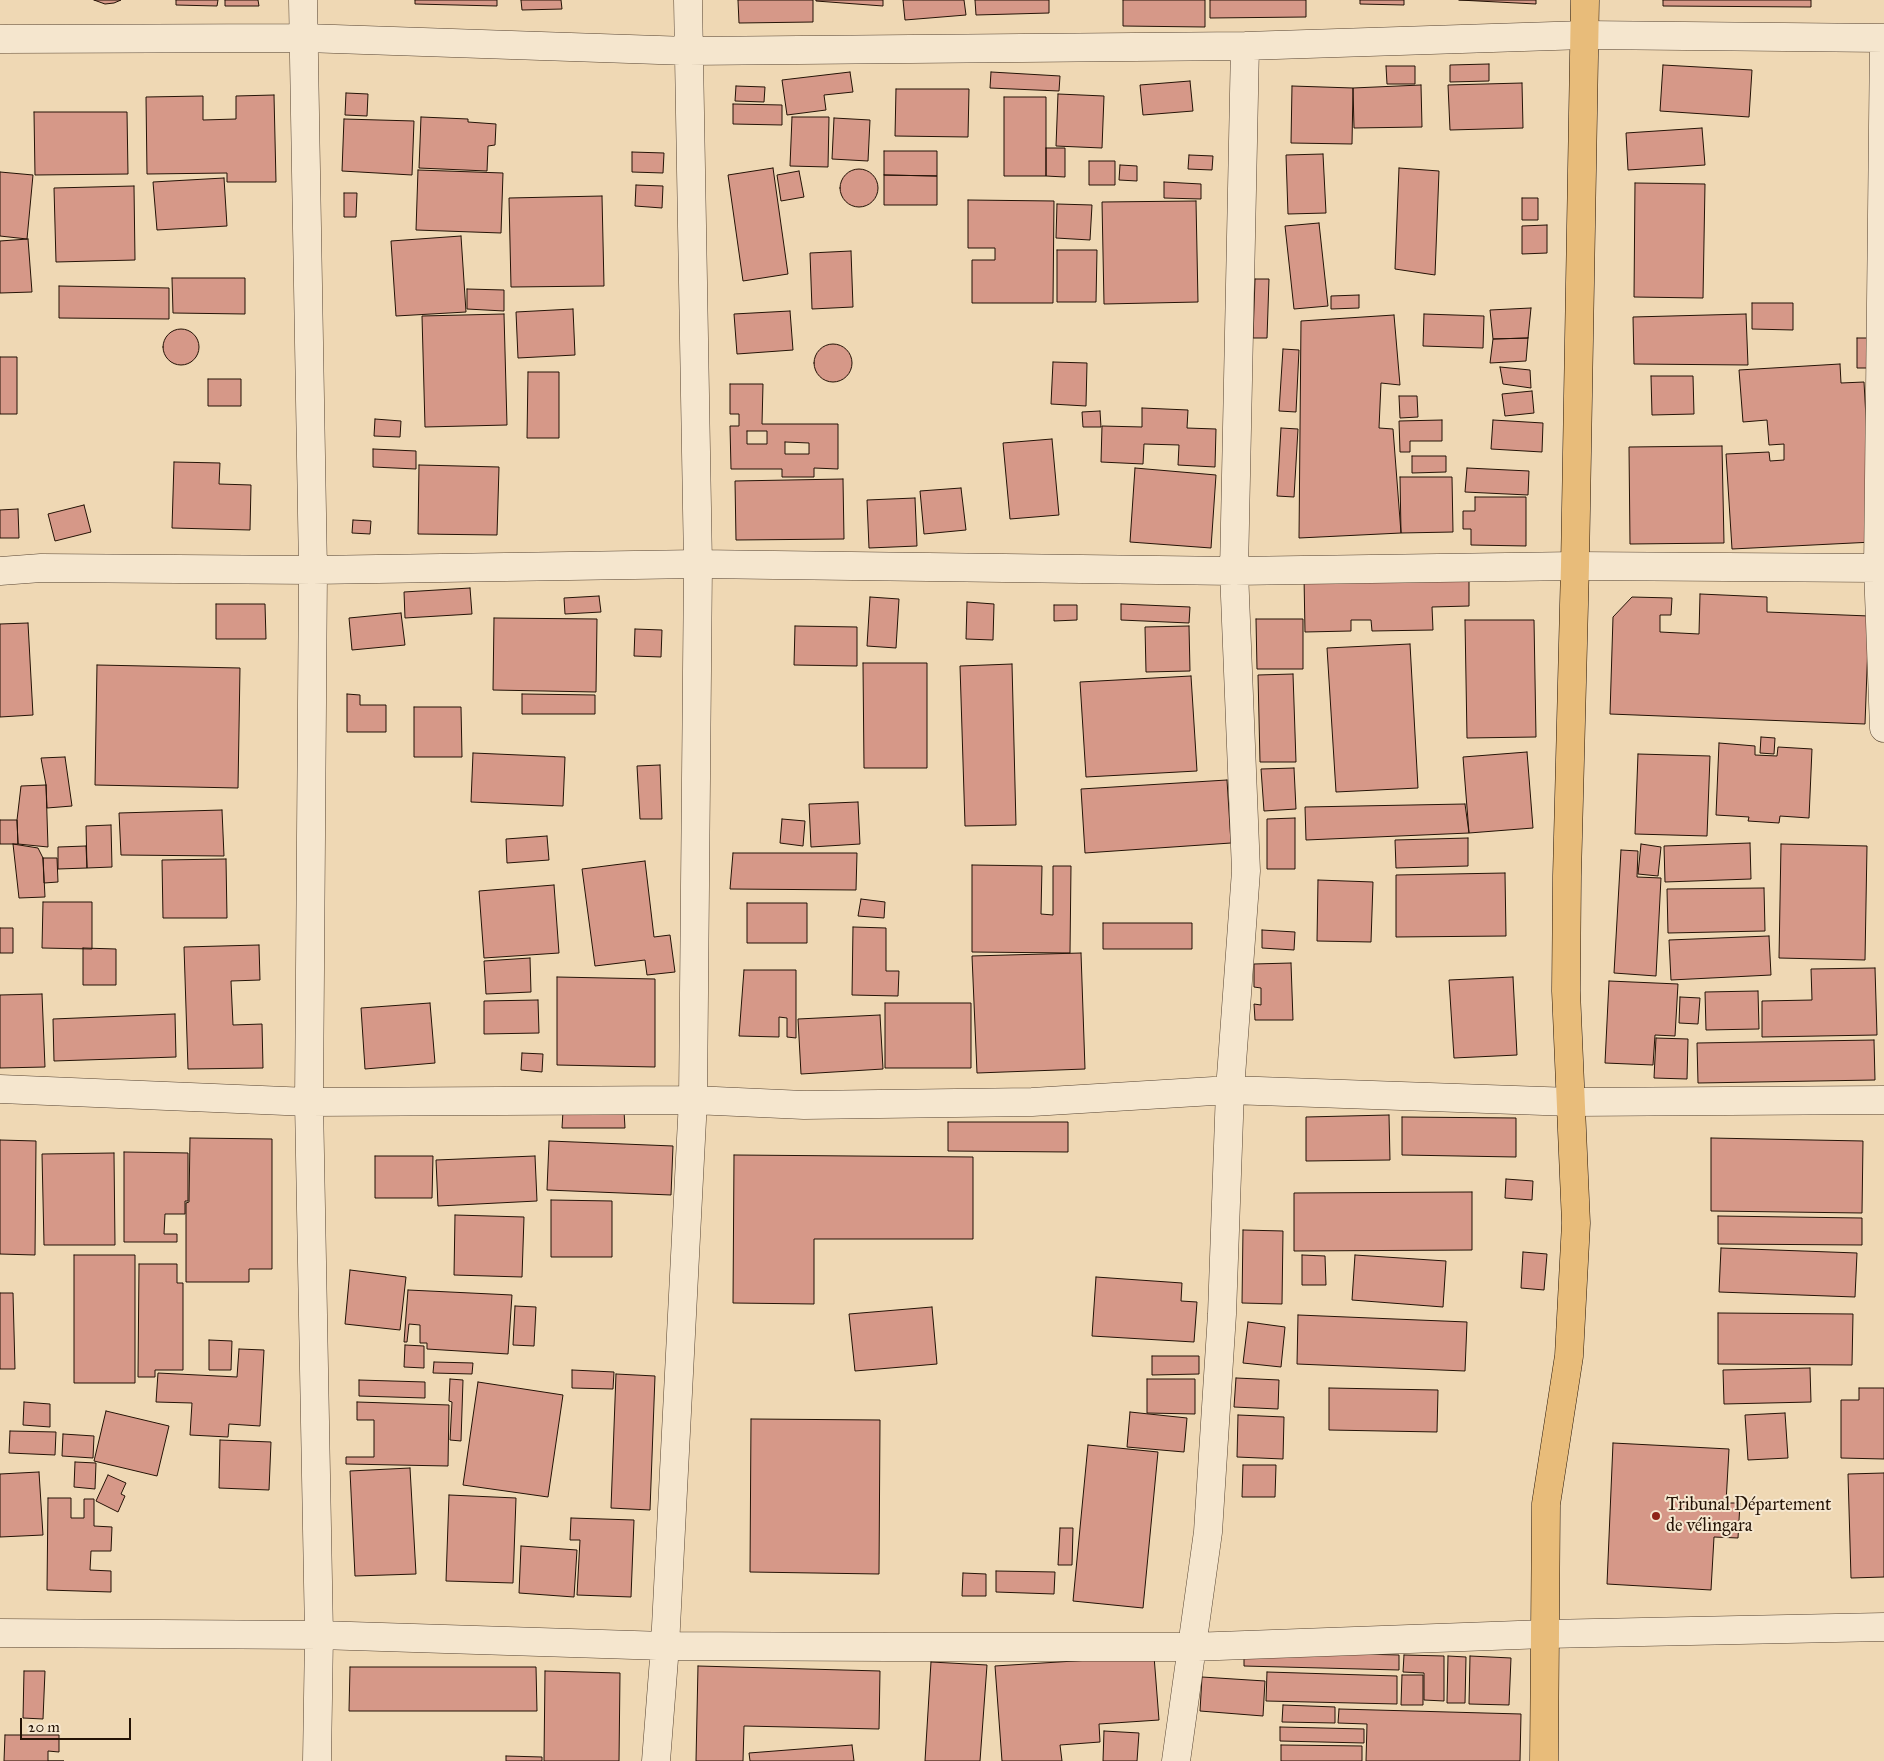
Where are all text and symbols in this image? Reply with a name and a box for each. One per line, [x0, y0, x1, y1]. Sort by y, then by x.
place label: Tribunal Département de vélingara [1666, 1495, 1831, 1538]
marker: Tribunal Département de vélingara [1650, 1510, 1662, 1522]
scale bar [22, 1708, 134, 1740]
text: 20 m [28, 1718, 60, 1736]

